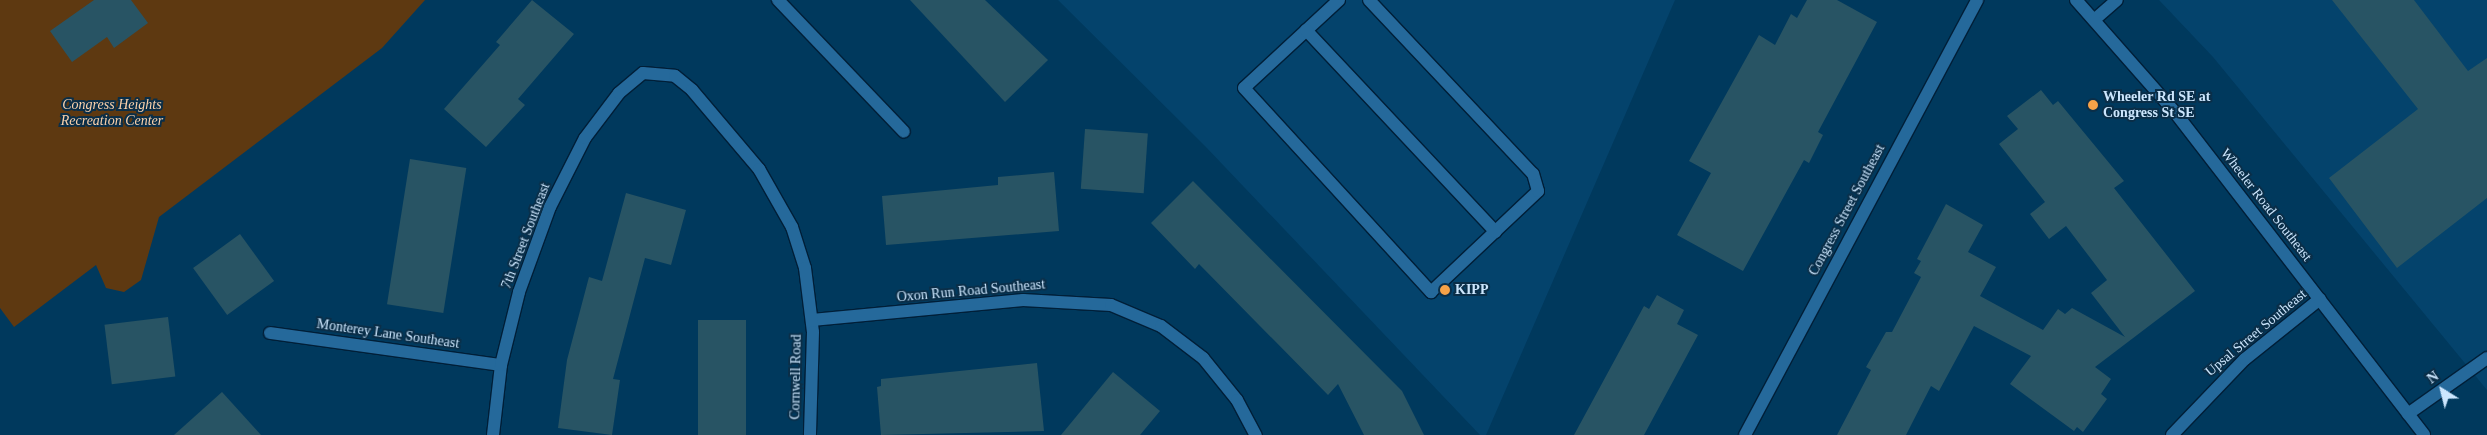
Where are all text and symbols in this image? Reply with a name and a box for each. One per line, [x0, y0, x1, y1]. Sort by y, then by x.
place label: Wheeler Rd SE at Congress St SE [2103, 89, 2211, 121]
park label: Congress Heights Recreation Center [61, 97, 163, 130]
marker: Wheeler Rd SE at Congress St SE [2087, 99, 2099, 111]
street label: Congress Street Southeast [1805, 142, 1889, 278]
street label: Wheeler Road Southeast [2217, 145, 2315, 265]
street label: 7th Street Southeast [498, 181, 554, 291]
street label: Oxon Run Road Southeast [896, 276, 1046, 306]
place label: KIPP [1455, 282, 1488, 298]
marker: KIPP [1439, 284, 1451, 296]
street label: Upsal Street Southeast [2202, 286, 2310, 380]
street label: Monterey Lane Southeast [316, 316, 460, 352]
street label: Cornwell Road [787, 334, 805, 420]
north arrow [2417, 365, 2467, 415]
text: N [2424, 368, 2441, 387]

